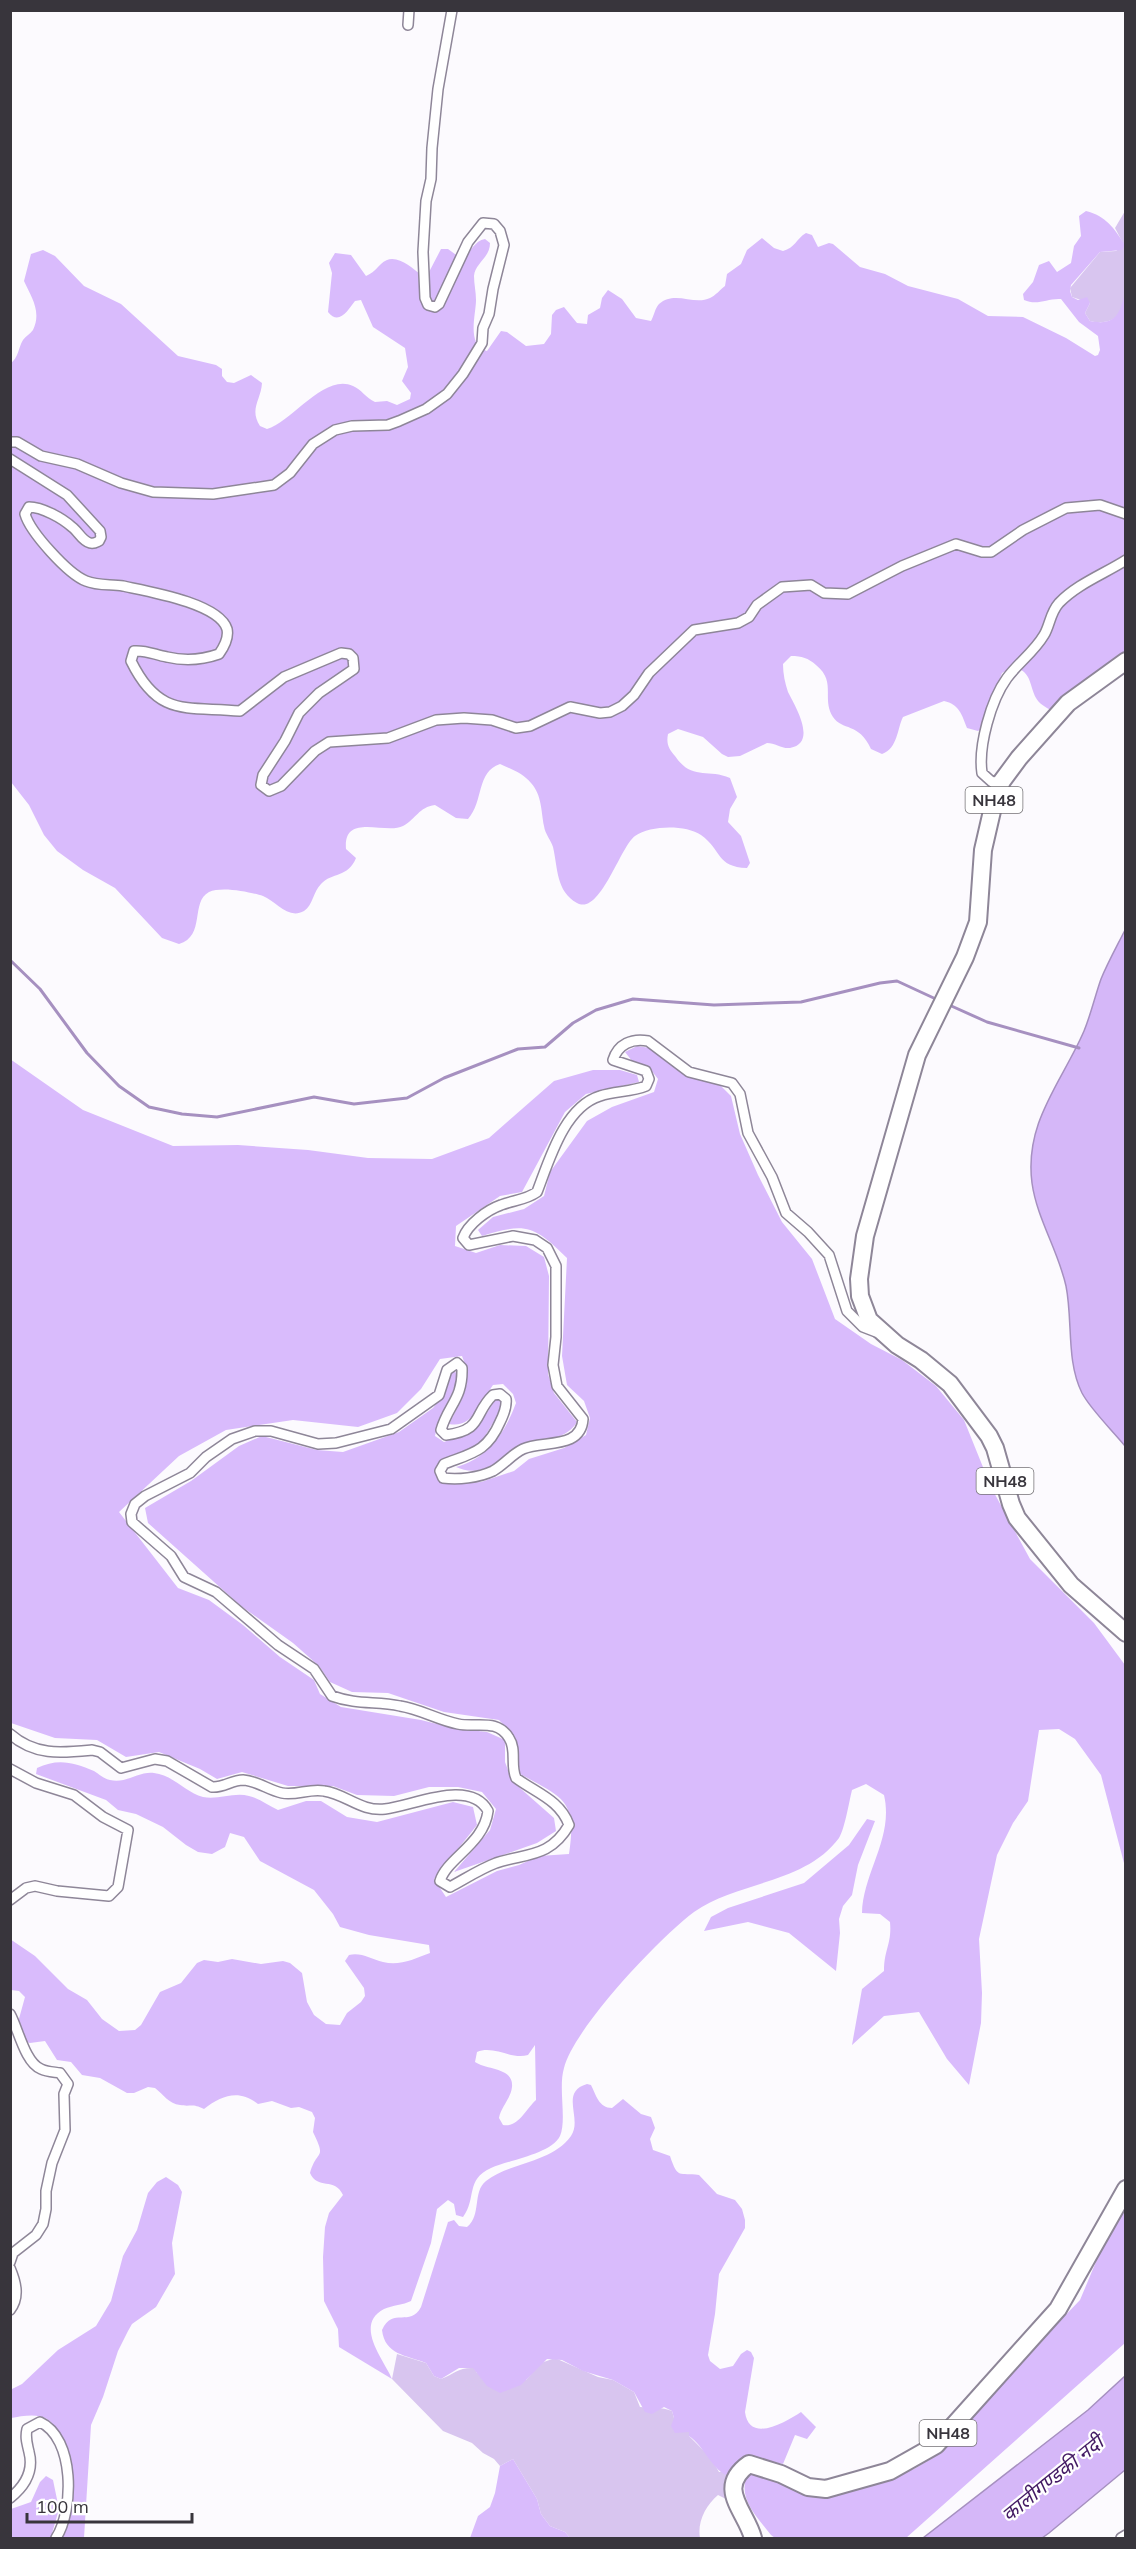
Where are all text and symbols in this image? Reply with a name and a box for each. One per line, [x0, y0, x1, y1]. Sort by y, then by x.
road number: NH48 [966, 787, 1022, 813]
road number: NH48 [976, 1468, 1034, 1494]
road number: NH48 [920, 2420, 976, 2446]
water label: कालीगण्डकी नदी [996, 2427, 1111, 2527]
scale bar [27, 2486, 192, 2524]
text: 100 m [36, 2495, 89, 2518]

